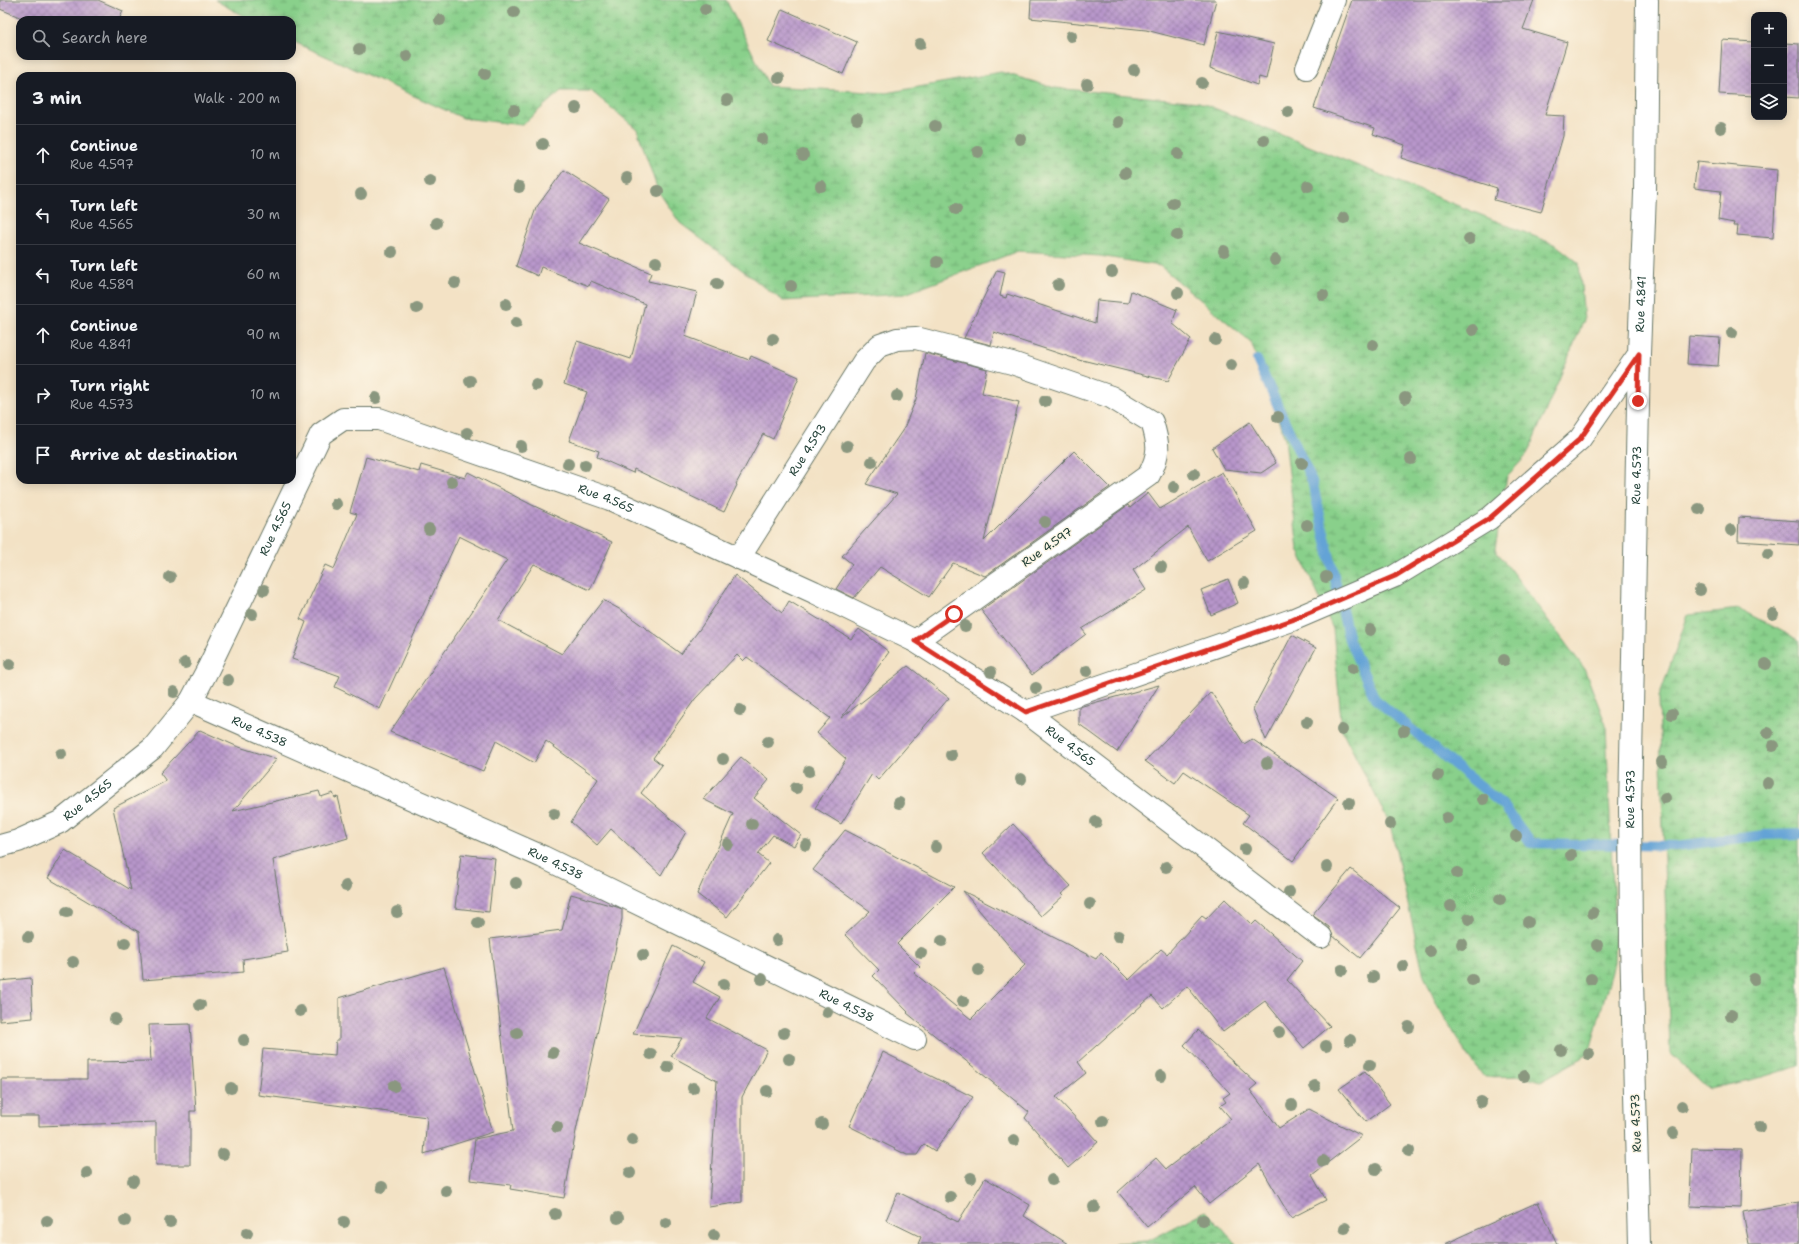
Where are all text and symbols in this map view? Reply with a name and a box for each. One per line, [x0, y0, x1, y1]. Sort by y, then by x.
map controls [1751, 12, 1787, 120]
button: + [1751, 12, 1787, 48]
search box [16, 16, 296, 60]
icon: search [30, 27, 52, 49]
text: Search here [62, 28, 148, 48]
button: − [1751, 48, 1787, 84]
button: layers [1751, 84, 1787, 120]
text: 3 min [32, 87, 82, 109]
text: Walk · 200 m [194, 90, 280, 107]
text: Continue [70, 136, 138, 156]
icon: ahead [32, 144, 54, 166]
text: 10 m [250, 146, 280, 163]
text: Rue 4.597 [70, 156, 134, 173]
text: Turn left [70, 196, 138, 216]
icon: left [32, 204, 54, 226]
text: 30 m [246, 206, 280, 223]
text: Rue 4.565 [70, 216, 133, 233]
text: Turn left [70, 256, 138, 276]
icon: left [32, 264, 54, 286]
text: 60 m [247, 266, 280, 283]
text: Rue 4.589 [70, 276, 134, 293]
street label: Rue 4.841 [1632, 276, 1650, 333]
text: Continue [70, 316, 138, 336]
icon: ahead [32, 324, 54, 346]
text: 90 m [246, 326, 280, 343]
text: Rue 4.841 [70, 336, 131, 353]
text: Turn right [70, 376, 150, 396]
icon: right [32, 384, 54, 406]
text: 10 m [250, 386, 280, 403]
route end [1629, 392, 1647, 410]
text: Rue 4.573 [70, 396, 134, 413]
street label: Rue 4.593 [785, 421, 830, 479]
icon: arrive [32, 444, 54, 466]
text: Arrive at destination [70, 445, 238, 465]
street label: Rue 4.573 [1628, 446, 1645, 505]
street label: Rue 4.565 [576, 481, 636, 517]
street label: Rue 4.565 [256, 499, 295, 558]
street label: Rue 4.597 [1018, 524, 1076, 570]
route start [945, 605, 963, 623]
street label: Rue 4.538 [229, 712, 290, 751]
street label: Rue 4.565 [1042, 722, 1098, 770]
street label: Rue 4.573 [1622, 770, 1639, 829]
street label: Rue 4.565 [60, 776, 115, 825]
street label: Rue 4.538 [525, 843, 586, 883]
street label: Rue 4.538 [816, 985, 877, 1026]
street label: Rue 4.573 [1627, 1093, 1645, 1153]

